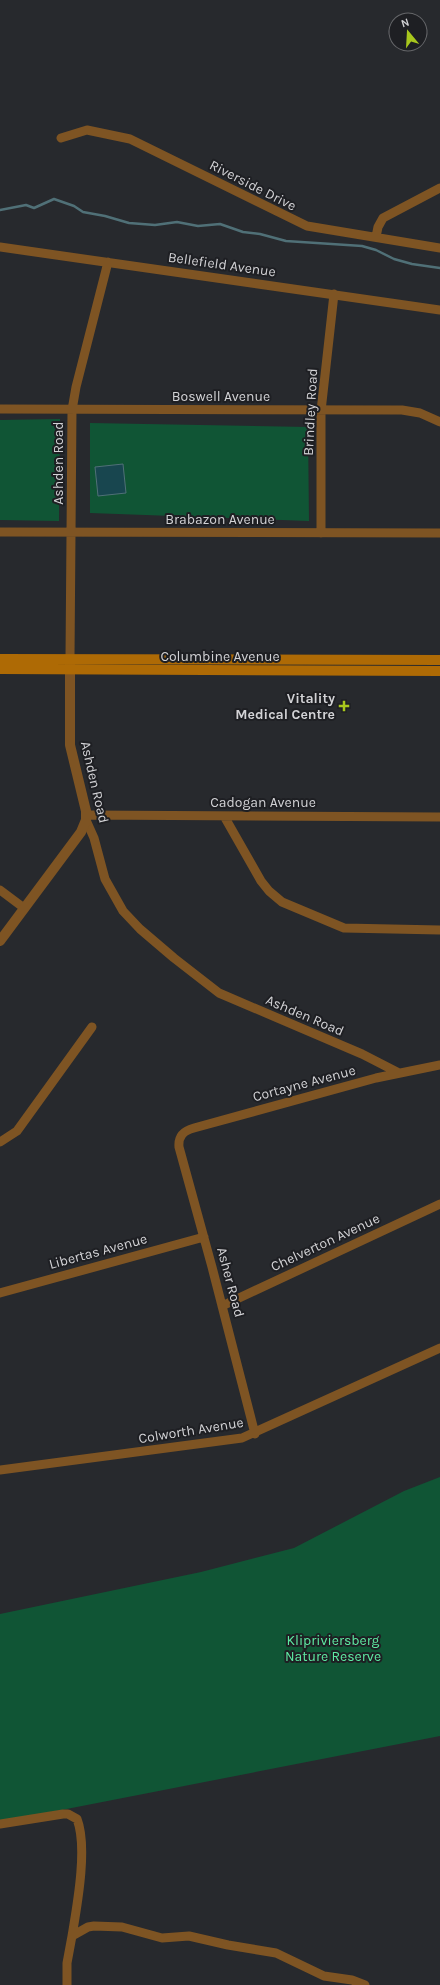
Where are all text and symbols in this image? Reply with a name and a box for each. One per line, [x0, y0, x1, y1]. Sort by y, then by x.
north arrow [388, 12, 428, 52]
text: N [399, 16, 411, 30]
street label: Riverside Drive [207, 156, 299, 215]
street label: Bellefield Avenue [167, 249, 277, 280]
street label: Brindley Road [300, 368, 321, 456]
street label: Boswell Avenue [172, 388, 270, 405]
street label: Ashden Road [50, 421, 67, 505]
street label: Brabazon Avenue [165, 511, 275, 528]
street label: Columbine Avenue [160, 648, 280, 665]
place label: Vitality Medical Centre [235, 690, 335, 723]
marker: Vitality Medical Centre [338, 700, 350, 712]
street label: Ashden Road [77, 740, 112, 825]
street label: Cadogan Avenue [210, 794, 316, 811]
street label: Ashden Road [263, 991, 346, 1040]
street label: Cortayne Avenue [251, 1062, 357, 1105]
street label: Chelverton Avenue [268, 1210, 382, 1275]
street label: Libertas Avenue [47, 1230, 149, 1273]
street label: Asher Road [213, 1245, 248, 1319]
street label: Colworth Avenue [137, 1414, 245, 1447]
park label: Klipriviersberg Nature Reserve [285, 1632, 381, 1665]

